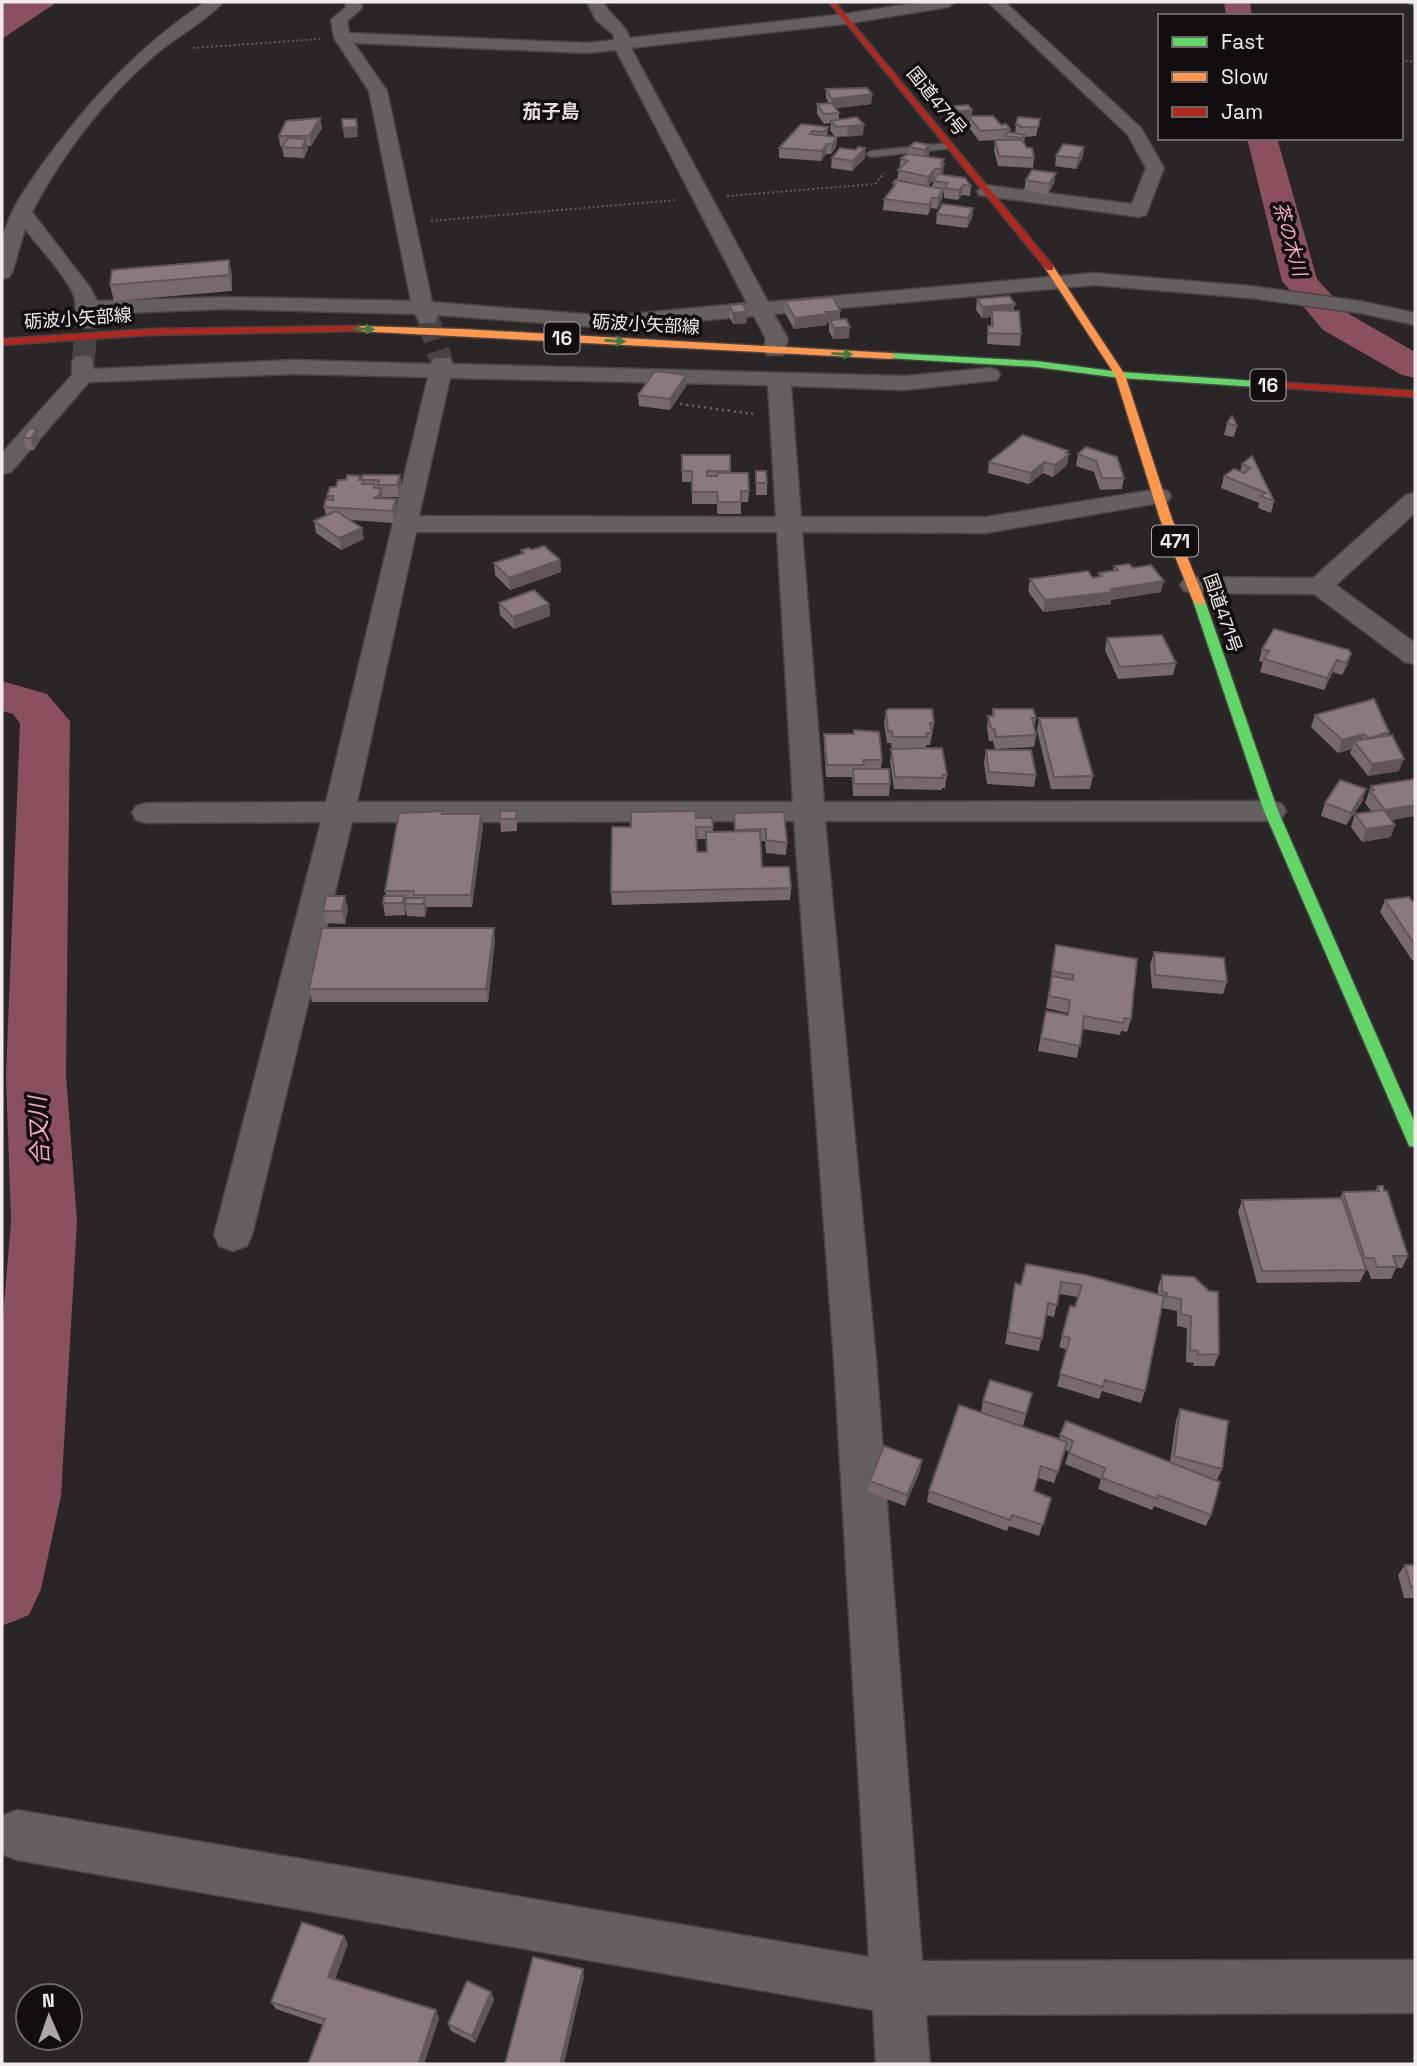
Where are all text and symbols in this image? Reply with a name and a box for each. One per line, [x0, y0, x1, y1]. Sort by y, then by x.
legend [1158, 14, 1403, 140]
text: Fast [1221, 28, 1265, 55]
street label: 国道471号 [902, 62, 972, 140]
text: Slow [1221, 63, 1269, 90]
text: Jam [1221, 98, 1263, 125]
district label: 茄子島 [522, 99, 580, 124]
water label: 茶の木川 [1268, 199, 1313, 281]
street label: 砺波小矢部線 [23, 303, 133, 333]
street label: 砺波小矢部線 [591, 310, 701, 338]
road number: 16 [544, 322, 580, 354]
one-way arrow [353, 324, 375, 335]
one-way arrow [605, 336, 627, 347]
one-way arrow [832, 348, 854, 359]
road number: 16 [1250, 370, 1286, 400]
road number: 471 [1152, 526, 1198, 556]
street label: 国道471号 [1199, 570, 1247, 656]
water label: 合又川 [22, 1093, 56, 1166]
north arrow [14, 1982, 84, 2052]
text: N [42, 1988, 55, 2013]

